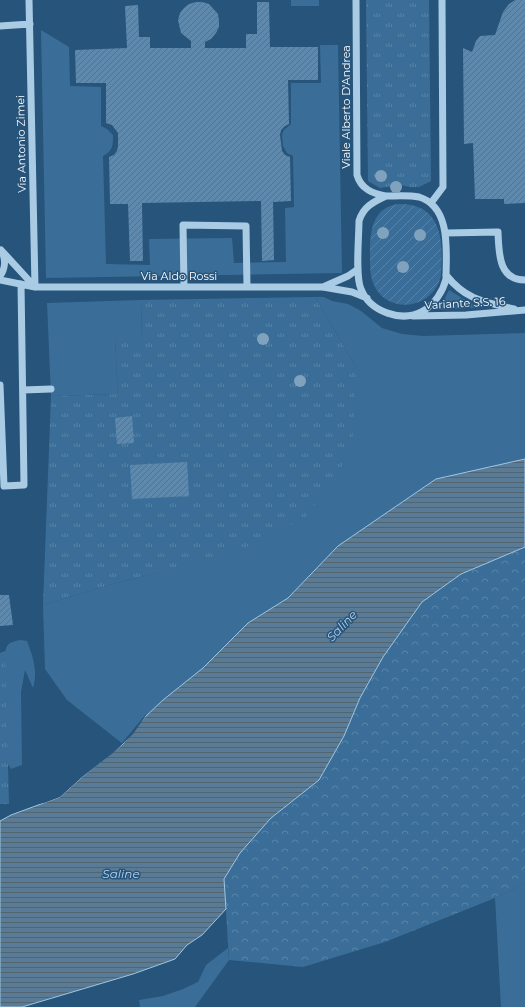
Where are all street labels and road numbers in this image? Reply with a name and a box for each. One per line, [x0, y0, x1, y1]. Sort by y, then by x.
street label: Viale Alberto D'Andrea [339, 45, 353, 169]
street label: Via Antonio Zimei [13, 95, 29, 193]
street label: Via Aldo Rossi [141, 269, 217, 283]
street label: Variante S.S. 16 [424, 294, 506, 312]

